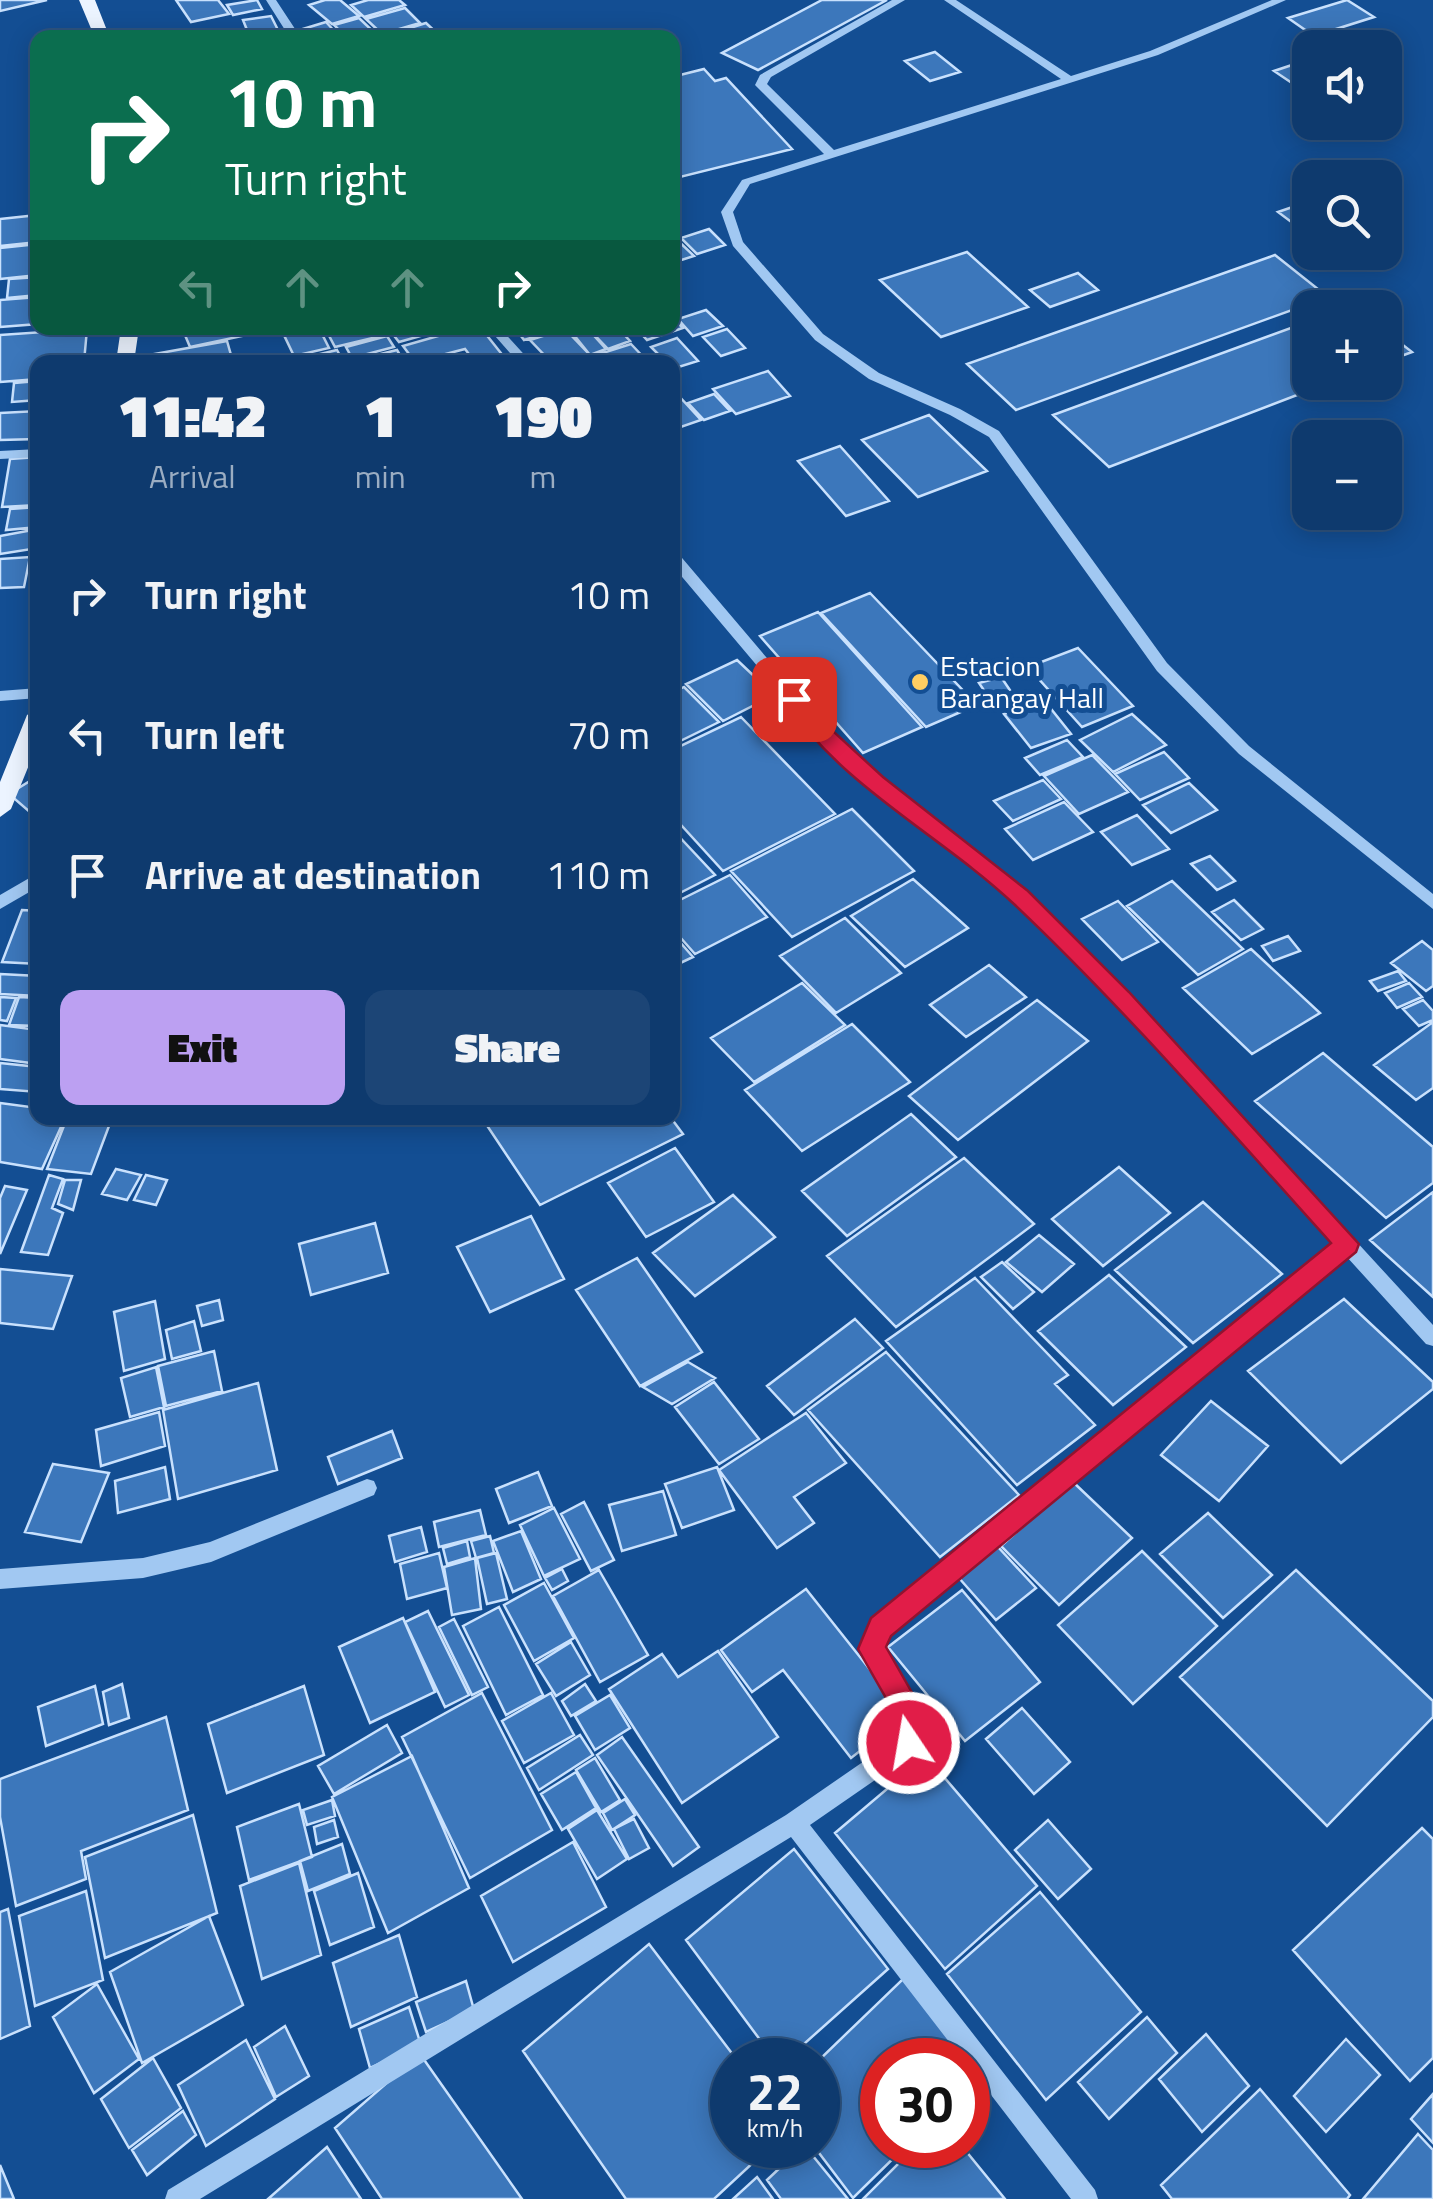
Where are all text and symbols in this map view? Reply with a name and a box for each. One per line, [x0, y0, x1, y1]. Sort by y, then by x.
map controls [1292, 30, 1402, 530]
button: sound [1292, 30, 1402, 140]
text: 10 m [225, 48, 378, 154]
icon: right [60, 70, 190, 200]
text: Turn right [225, 144, 407, 212]
button: search [1292, 160, 1402, 270]
icon: left [170, 260, 225, 315]
icon: ahead [275, 260, 330, 315]
icon: ahead [380, 260, 435, 315]
icon: right [485, 260, 540, 315]
button: + [1292, 290, 1402, 400]
text: 11:42 [118, 369, 267, 460]
text: 1 [364, 369, 397, 460]
text: 190 [493, 369, 592, 460]
button: − [1292, 420, 1402, 530]
text: Arrival [149, 452, 236, 500]
text: min [355, 452, 406, 500]
text: m [529, 452, 556, 500]
text: Turn right [145, 566, 307, 624]
text: 10 m [567, 566, 650, 624]
icon: right [60, 568, 115, 623]
place label: Estacion Barangay Hall [940, 644, 1104, 719]
pin [752, 657, 837, 742]
marker: Estacion Barangay Hall [909, 671, 931, 693]
icon: arrive [767, 672, 822, 727]
text: Turn left [145, 706, 285, 764]
text: 70 m [567, 706, 650, 764]
icon: left [60, 708, 115, 763]
text: Arrive at destination [145, 846, 481, 904]
text: 110 m [546, 846, 650, 904]
icon: arrive [60, 848, 115, 903]
button: Exit [60, 990, 345, 1105]
button: Share [365, 990, 650, 1105]
position arrow [857, 1691, 961, 1795]
speed limit sign: 30 [860, 2038, 990, 2168]
text: 22 [747, 2053, 803, 2129]
text: km/h [747, 2109, 803, 2147]

